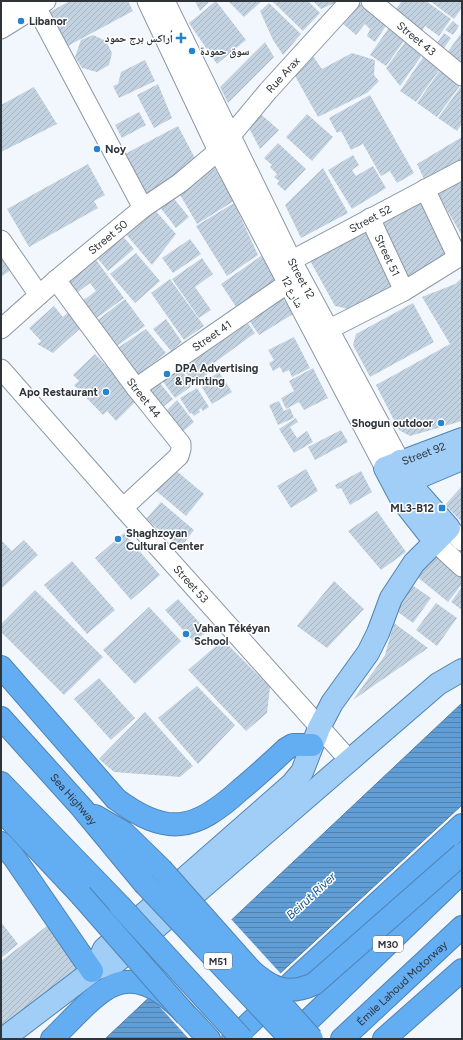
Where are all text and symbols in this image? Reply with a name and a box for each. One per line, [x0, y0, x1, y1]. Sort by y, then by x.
place label: Libanor [29, 15, 68, 28]
marker: Libanor [16, 16, 26, 26]
street label: Street 43 [394, 19, 439, 58]
place label: أراكس برج حمود [105, 30, 173, 46]
marker: أراكس برج حمود [176, 33, 186, 43]
place label: سوق حمودة [200, 45, 250, 59]
marker: سوق حمودة [187, 46, 197, 56]
street label: Rue Arax [263, 54, 303, 95]
place label: Noy [105, 143, 127, 156]
marker: Noy [92, 144, 102, 154]
street label: Street 52 [347, 202, 394, 235]
street label: Street 50 [86, 217, 130, 257]
street label: Street 51 [372, 232, 403, 278]
street label: Street 12 [285, 256, 318, 301]
street label: شارع 12 [278, 274, 306, 310]
street label: Street 41 [190, 318, 234, 354]
place label: DPA Advertising & Printing [175, 362, 258, 388]
marker: DPA Advertising & Printing [162, 369, 172, 379]
street label: Street 44 [124, 375, 164, 420]
place label: Apo Restaurant [19, 386, 99, 399]
marker: Apo Restaurant [101, 387, 111, 397]
place label: Shogun outdoor [351, 417, 434, 430]
marker: Shogun outdoor [436, 418, 446, 428]
street label: Street 92 [400, 439, 447, 468]
place label: ML3-B12 [390, 502, 434, 515]
marker: ML3-B12 [437, 503, 447, 513]
place label: Shaghzoyan Cultural Center [126, 527, 205, 553]
marker: Shaghzoyan Cultural Center [113, 534, 123, 544]
street label: Street 53 [171, 563, 211, 605]
place label: Vahan Tékéyan School [194, 622, 270, 648]
marker: Vahan Tékéyan School [181, 629, 191, 639]
street label: Sea Highway [48, 771, 100, 828]
water label: Beirut River [284, 869, 339, 922]
road number: M30 [373, 936, 403, 952]
street label: Émile Lahoud Motorway [354, 938, 450, 1028]
road number: M51 [204, 953, 232, 969]

